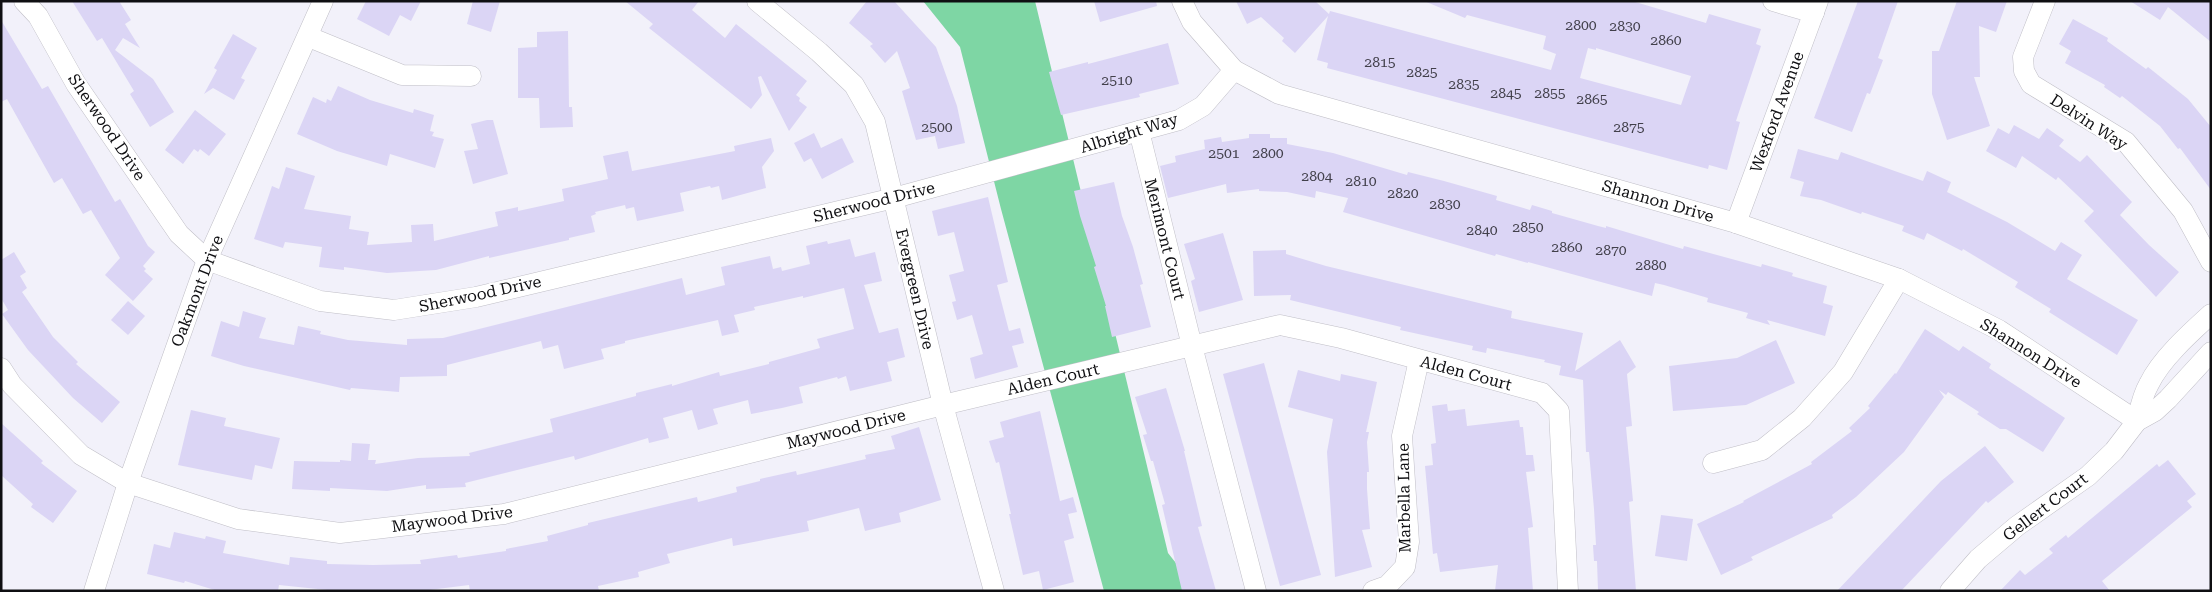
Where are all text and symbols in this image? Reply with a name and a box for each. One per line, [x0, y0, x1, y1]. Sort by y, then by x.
house number: 2800 [1565, 17, 1597, 33]
house number: 2830 [1609, 18, 1641, 34]
house number: 2860 [1650, 32, 1682, 48]
street label: Wexford Avenue [1746, 49, 1808, 175]
house number: 2815 [1364, 54, 1396, 70]
house number: 2825 [1406, 64, 1438, 80]
street label: Sherwood Drive [64, 70, 150, 184]
house number: 2510 [1101, 72, 1133, 88]
house number: 2835 [1448, 76, 1480, 92]
house number: 2845 [1490, 85, 1522, 101]
house number: 2855 [1534, 85, 1566, 101]
street label: Delvin Way [2047, 90, 2132, 154]
house number: 2865 [1576, 91, 1608, 107]
street label: Albright Way [1078, 109, 1181, 157]
house number: 2500 [921, 119, 953, 135]
house number: 2875 [1613, 119, 1645, 135]
house number: 2501 [1208, 145, 1240, 161]
house number: 2800 [1252, 145, 1284, 161]
house number: 2804 [1301, 168, 1333, 184]
house number: 2810 [1345, 173, 1377, 189]
street label: Merimont Court [1141, 176, 1189, 302]
street label: Shannon Drive [1600, 176, 1716, 226]
street label: Sherwood Drive [811, 178, 937, 226]
house number: 2820 [1387, 185, 1419, 201]
house number: 2830 [1429, 196, 1461, 212]
house number: 2850 [1512, 219, 1544, 235]
house number: 2840 [1466, 222, 1498, 238]
street label: Evergreen Drive [892, 227, 938, 351]
street label: Oakmont Drive [167, 232, 227, 350]
house number: 2860 [1551, 239, 1583, 255]
house number: 2870 [1595, 242, 1627, 258]
house number: 2880 [1635, 257, 1667, 273]
street label: Sherwood Drive [417, 272, 543, 316]
street label: Shannon Drive [1977, 314, 2085, 392]
street label: Alden Court [1418, 352, 1514, 394]
street label: Alden Court [1005, 359, 1101, 399]
street label: Maywood Drive [785, 405, 908, 453]
street label: Marbella Lane [1394, 443, 1414, 553]
street label: Gellert Court [1999, 469, 2091, 545]
street label: Maywood Drive [390, 502, 514, 536]

